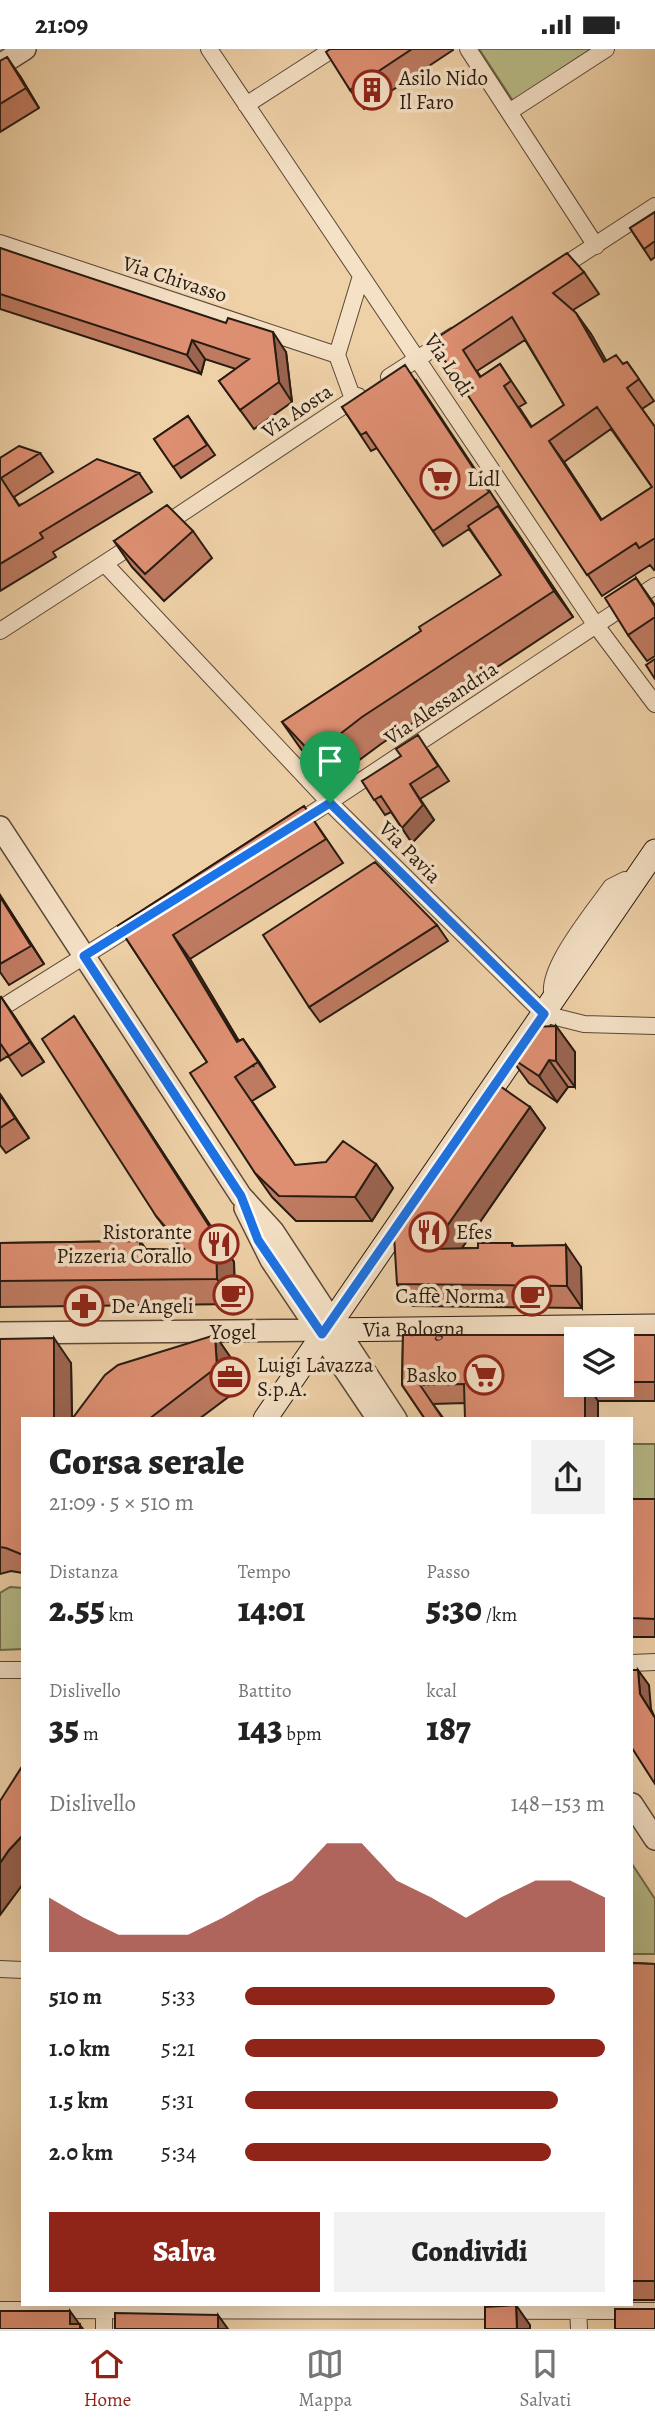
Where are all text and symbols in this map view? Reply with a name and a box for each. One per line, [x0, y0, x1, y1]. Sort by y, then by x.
text: 21:09 [35, 7, 88, 42]
place label: Asilo Nido Il Faro [398, 64, 488, 116]
building icon: Asilo Nido Il Faro [351, 69, 393, 111]
street label: Via Chivasso [118, 249, 231, 309]
street label: Via Lodi [417, 327, 480, 402]
street label: Via Aosta [255, 377, 338, 445]
supermarket icon: Lidl [419, 458, 461, 500]
place label: Lidl [467, 465, 500, 493]
street label: Via Alessandria [378, 655, 503, 752]
pin [300, 731, 360, 803]
icon: arrive [311, 742, 349, 780]
street label: Via Pavia [372, 814, 447, 889]
restaurant icon: Efes [408, 1211, 450, 1253]
place label: Ristorante Pizzeria Corallo [57, 1218, 192, 1270]
place label: Efes [456, 1218, 492, 1246]
restaurant icon: Ristorante Pizzeria Corallo [198, 1223, 240, 1265]
cafe icon: Yogel [212, 1274, 254, 1316]
cafe icon: Caffè Norma [511, 1275, 553, 1317]
place label: Caffè Norma [395, 1282, 505, 1310]
pharmacy icon: De Angeli [63, 1285, 105, 1327]
place label: De Angeli [111, 1292, 194, 1320]
street label: Via Bologna [362, 1314, 465, 1344]
place label: Yogel [209, 1318, 256, 1346]
map controls [564, 1327, 634, 1397]
button: layers [564, 1327, 634, 1397]
place label: Luigi Lavazza S.p.A. [257, 1351, 374, 1403]
supermarket icon: Basko [463, 1354, 505, 1396]
office icon: Luigi Lavazza S.p.A. [209, 1356, 251, 1398]
place label: Basko [406, 1361, 457, 1389]
text: Corsa serale [49, 1435, 245, 1487]
button: share [531, 1440, 605, 1514]
text: 21:09 · 5 × 510 m [49, 1487, 194, 1518]
text: Distanza [49, 1559, 118, 1585]
text: Tempo [238, 1559, 291, 1585]
text: Passo [426, 1559, 470, 1585]
text: 2.55 [49, 1585, 105, 1633]
text: 14:01 [238, 1585, 305, 1633]
text: 5:30 [426, 1585, 482, 1633]
text: km [105, 1602, 134, 1628]
text: /km [482, 1602, 517, 1628]
text: Dislivello [49, 1678, 121, 1704]
text: Battito [238, 1678, 291, 1704]
text: kcal [426, 1678, 457, 1704]
text: 35 [49, 1704, 79, 1752]
text: 143 [238, 1704, 283, 1752]
text: 187 [426, 1704, 471, 1752]
text: m [79, 1721, 99, 1747]
text: bpm [283, 1721, 322, 1747]
text: Dislivello [49, 1788, 136, 1819]
text: 148–153 m [511, 1788, 605, 1819]
text: 510 m [49, 1981, 102, 2012]
text: 5:33 [161, 1981, 196, 2012]
text: 1.0 km [49, 2033, 110, 2064]
text: 5:21 [161, 2033, 195, 2064]
text: 1.5 km [49, 2085, 109, 2116]
text: 5:31 [161, 2085, 194, 2116]
text: 2.0 km [49, 2137, 113, 2168]
text: 5:34 [161, 2137, 196, 2168]
button: Salva [49, 2212, 320, 2292]
button: Condividi [334, 2212, 605, 2292]
tab: Home [84, 2345, 131, 2413]
tab: Mappa [299, 2345, 352, 2413]
tab: Salvati [520, 2345, 571, 2413]

